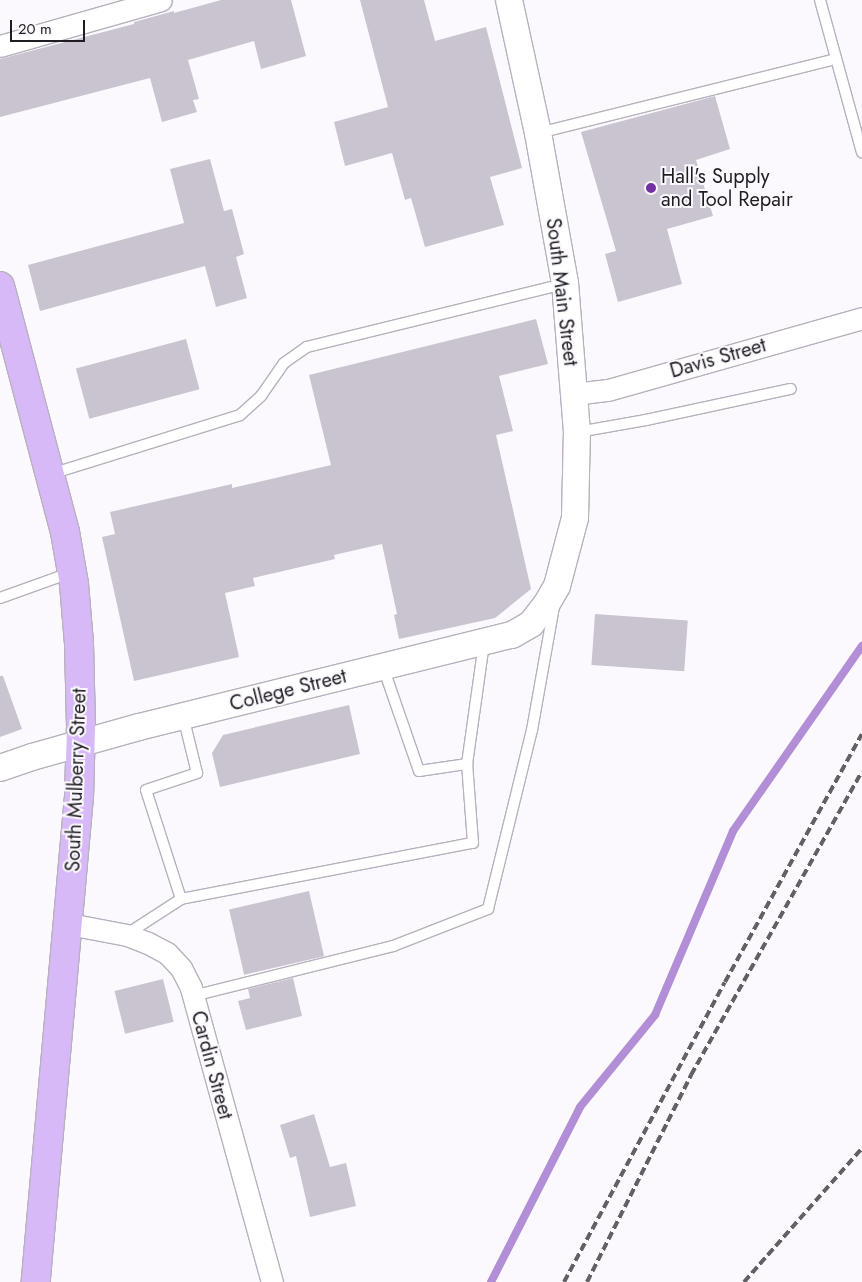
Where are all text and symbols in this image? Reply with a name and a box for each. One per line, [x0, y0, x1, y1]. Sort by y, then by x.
scale bar [12, 10, 88, 42]
text: 20 m [18, 18, 52, 40]
place label: Hall's Supply and Tool Repair [661, 165, 793, 212]
marker: Hall's Supply and Tool Repair [645, 182, 657, 194]
street label: South Main Street [541, 217, 583, 367]
street label: Davis Street [667, 333, 769, 383]
street label: College Street [227, 664, 349, 716]
street label: South Mulberry Street [61, 688, 91, 872]
street label: Cardin Street [186, 1008, 238, 1122]

